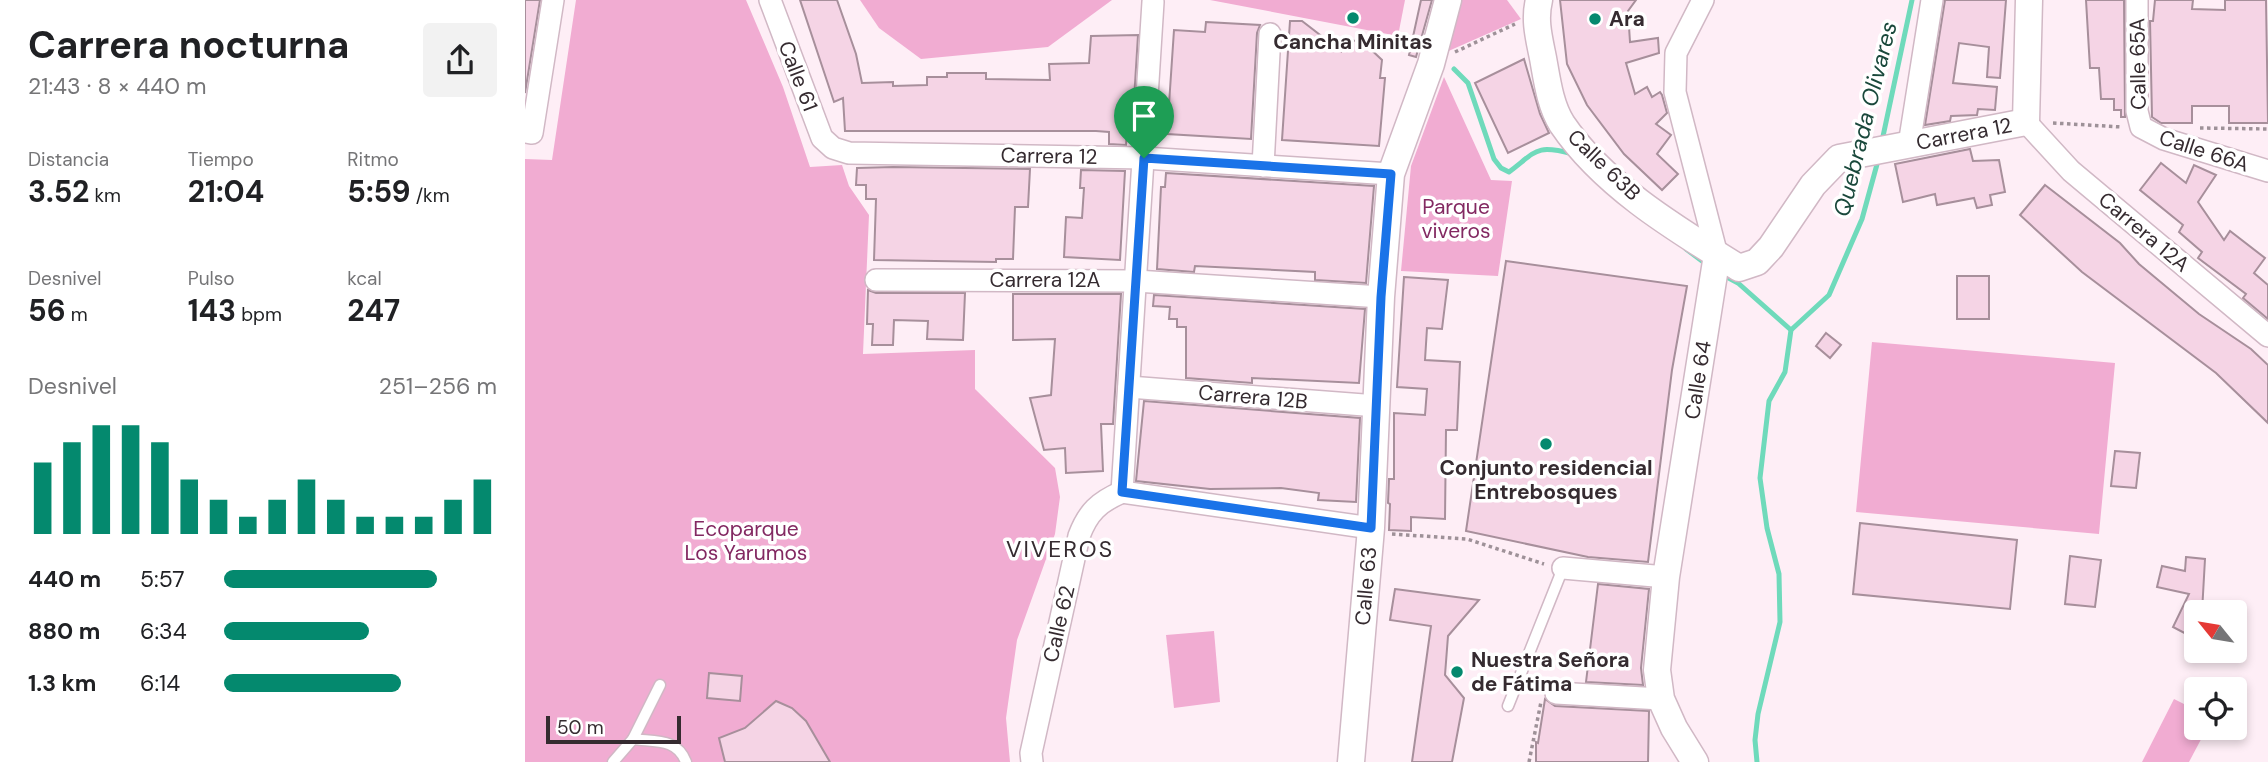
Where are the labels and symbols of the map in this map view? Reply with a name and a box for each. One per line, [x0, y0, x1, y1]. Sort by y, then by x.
place label: Ara [1609, 5, 1645, 33]
marker: Cancha Minitas [1345, 10, 1361, 26]
marker: Ara [1587, 11, 1603, 27]
water label: Quebrada Olivares [1826, 18, 1904, 220]
street label: Calle 65A [2123, 18, 2153, 110]
place label: Cancha Minitas [1273, 28, 1433, 56]
street label: Calle 61 [772, 37, 824, 115]
pin [1114, 86, 1174, 158]
street label: Carrera 12 [1914, 111, 2014, 157]
street label: Calle 63B [1561, 123, 1647, 207]
street label: Calle 66A [2156, 123, 2253, 179]
street label: Carrera 12 [1000, 141, 1098, 171]
street label: Carrera 12A [2093, 186, 2196, 278]
park label: Parque viveros [1422, 193, 1490, 245]
street label: Carrera 12A [990, 266, 1101, 294]
street label: Calle 64 [1678, 338, 1718, 421]
street label: Carrera 12B [1197, 378, 1309, 416]
marker: Conjunto residencial Entrebosques [1538, 436, 1554, 452]
place label: Conjunto residencial Entrebosques [1439, 454, 1653, 506]
park label: Ecoparque Los Yarumos [685, 515, 807, 567]
district label: VIVEROS [1006, 534, 1114, 564]
street label: Calle 63 [1349, 545, 1383, 627]
street label: Calle 62 [1037, 583, 1081, 665]
north arrow [2184, 600, 2247, 663]
place label: Nuestra Señora de Fátima [1471, 646, 1630, 698]
marker: Nuestra Señora de Fátima [1449, 664, 1465, 680]
scale bar [546, 713, 681, 745]

